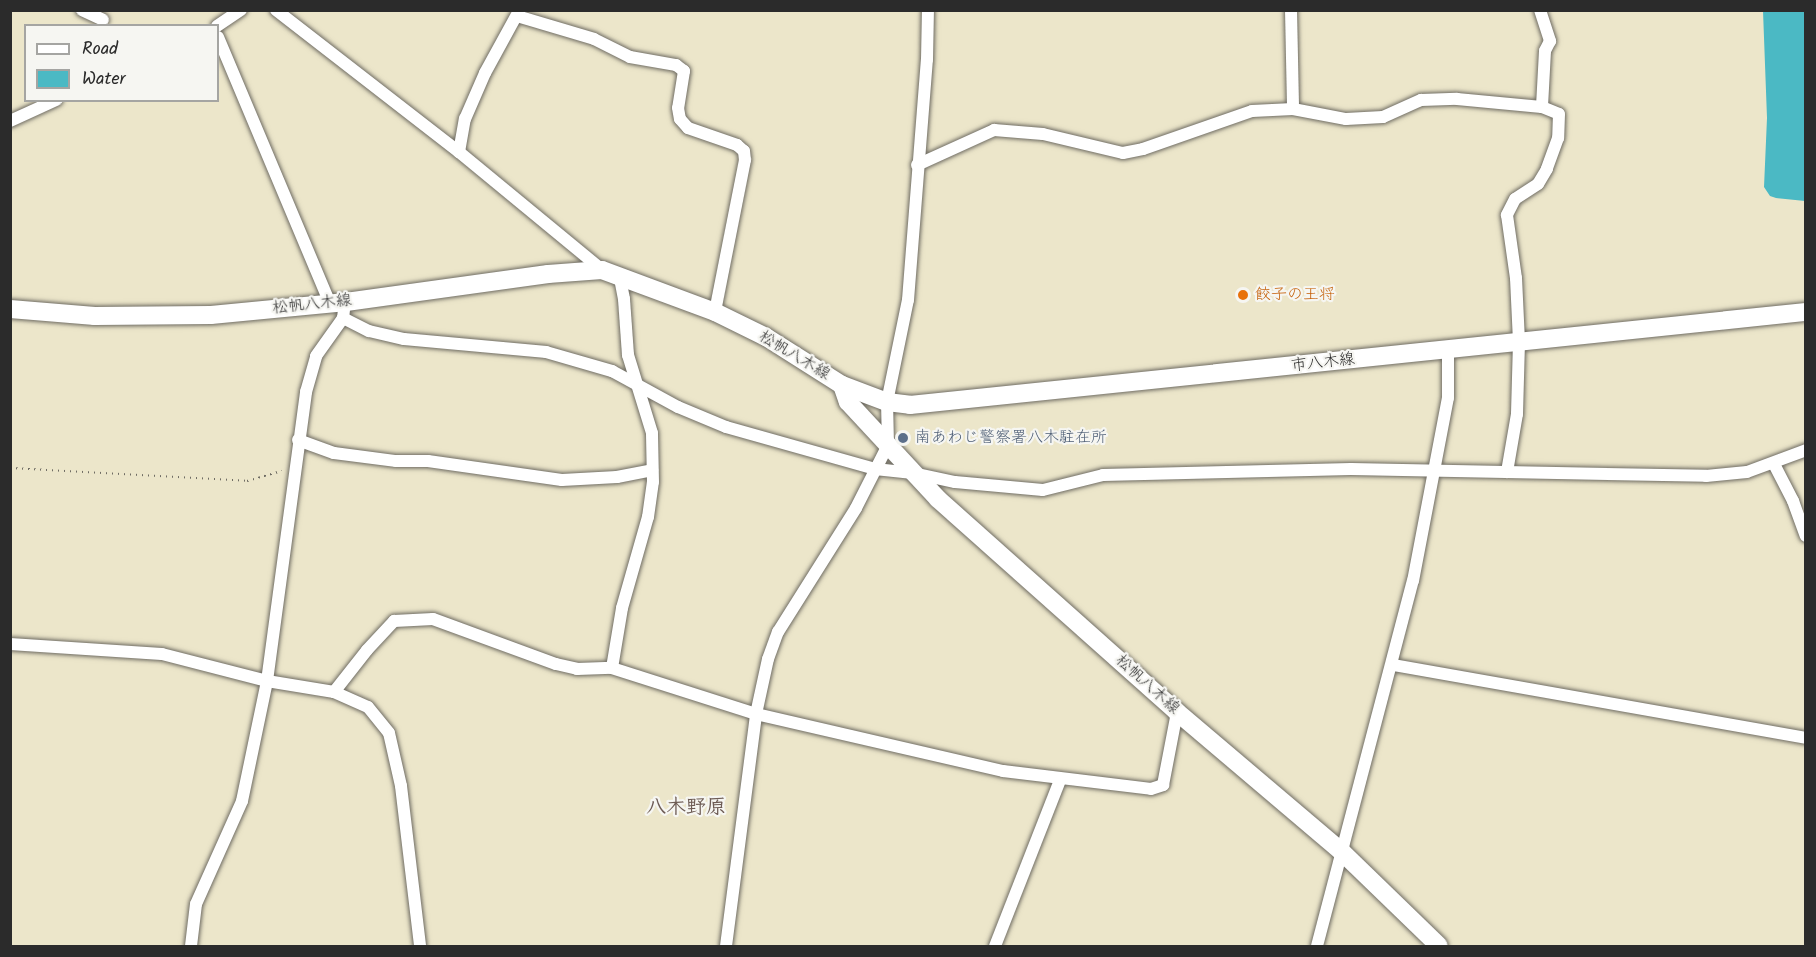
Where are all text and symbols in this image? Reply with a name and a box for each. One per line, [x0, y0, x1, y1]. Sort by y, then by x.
legend [24, 24, 219, 102]
text: Road [82, 35, 118, 64]
text: Water [82, 65, 126, 94]
place label: 餃子の王将 [1255, 285, 1335, 305]
marker: 餃子の王将 [1236, 288, 1250, 302]
street label: 松帆八木線 [271, 291, 353, 319]
street label: 松帆八木線 [755, 327, 833, 385]
street label: 市八木線 [1290, 350, 1356, 376]
place label: 南あわじ警察署八木駐在所 [915, 428, 1107, 448]
marker: 南あわじ警察署八木駐在所 [896, 431, 910, 445]
street label: 松帆八木線 [1111, 651, 1183, 719]
district label: 八木野原 [646, 796, 726, 820]

